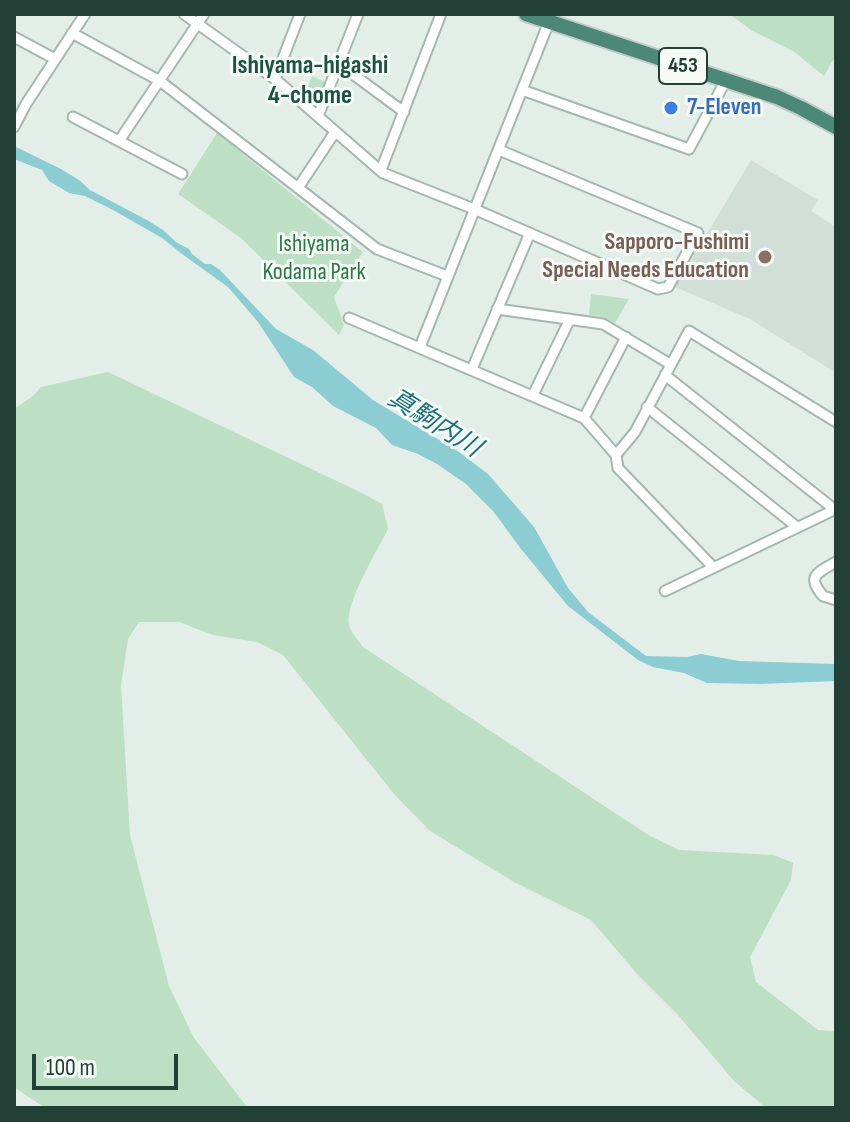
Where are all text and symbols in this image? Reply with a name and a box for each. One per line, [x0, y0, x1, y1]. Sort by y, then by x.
road number: 453 [659, 48, 707, 84]
district label: Ishiyama-higashi 4-chome [232, 50, 388, 112]
place label: 7-Eleven [687, 94, 761, 122]
marker: 7-Eleven [662, 99, 680, 117]
place label: Sapporo-Fushimi Special Needs Education [542, 229, 749, 285]
park label: Ishiyama Kodama Park [262, 231, 366, 287]
marker: Sapporo-Fushimi Special Needs Education [756, 248, 774, 266]
water label: 真駒内川 [382, 383, 486, 465]
scale bar [36, 1038, 182, 1088]
text: 100 m [46, 1053, 95, 1082]

